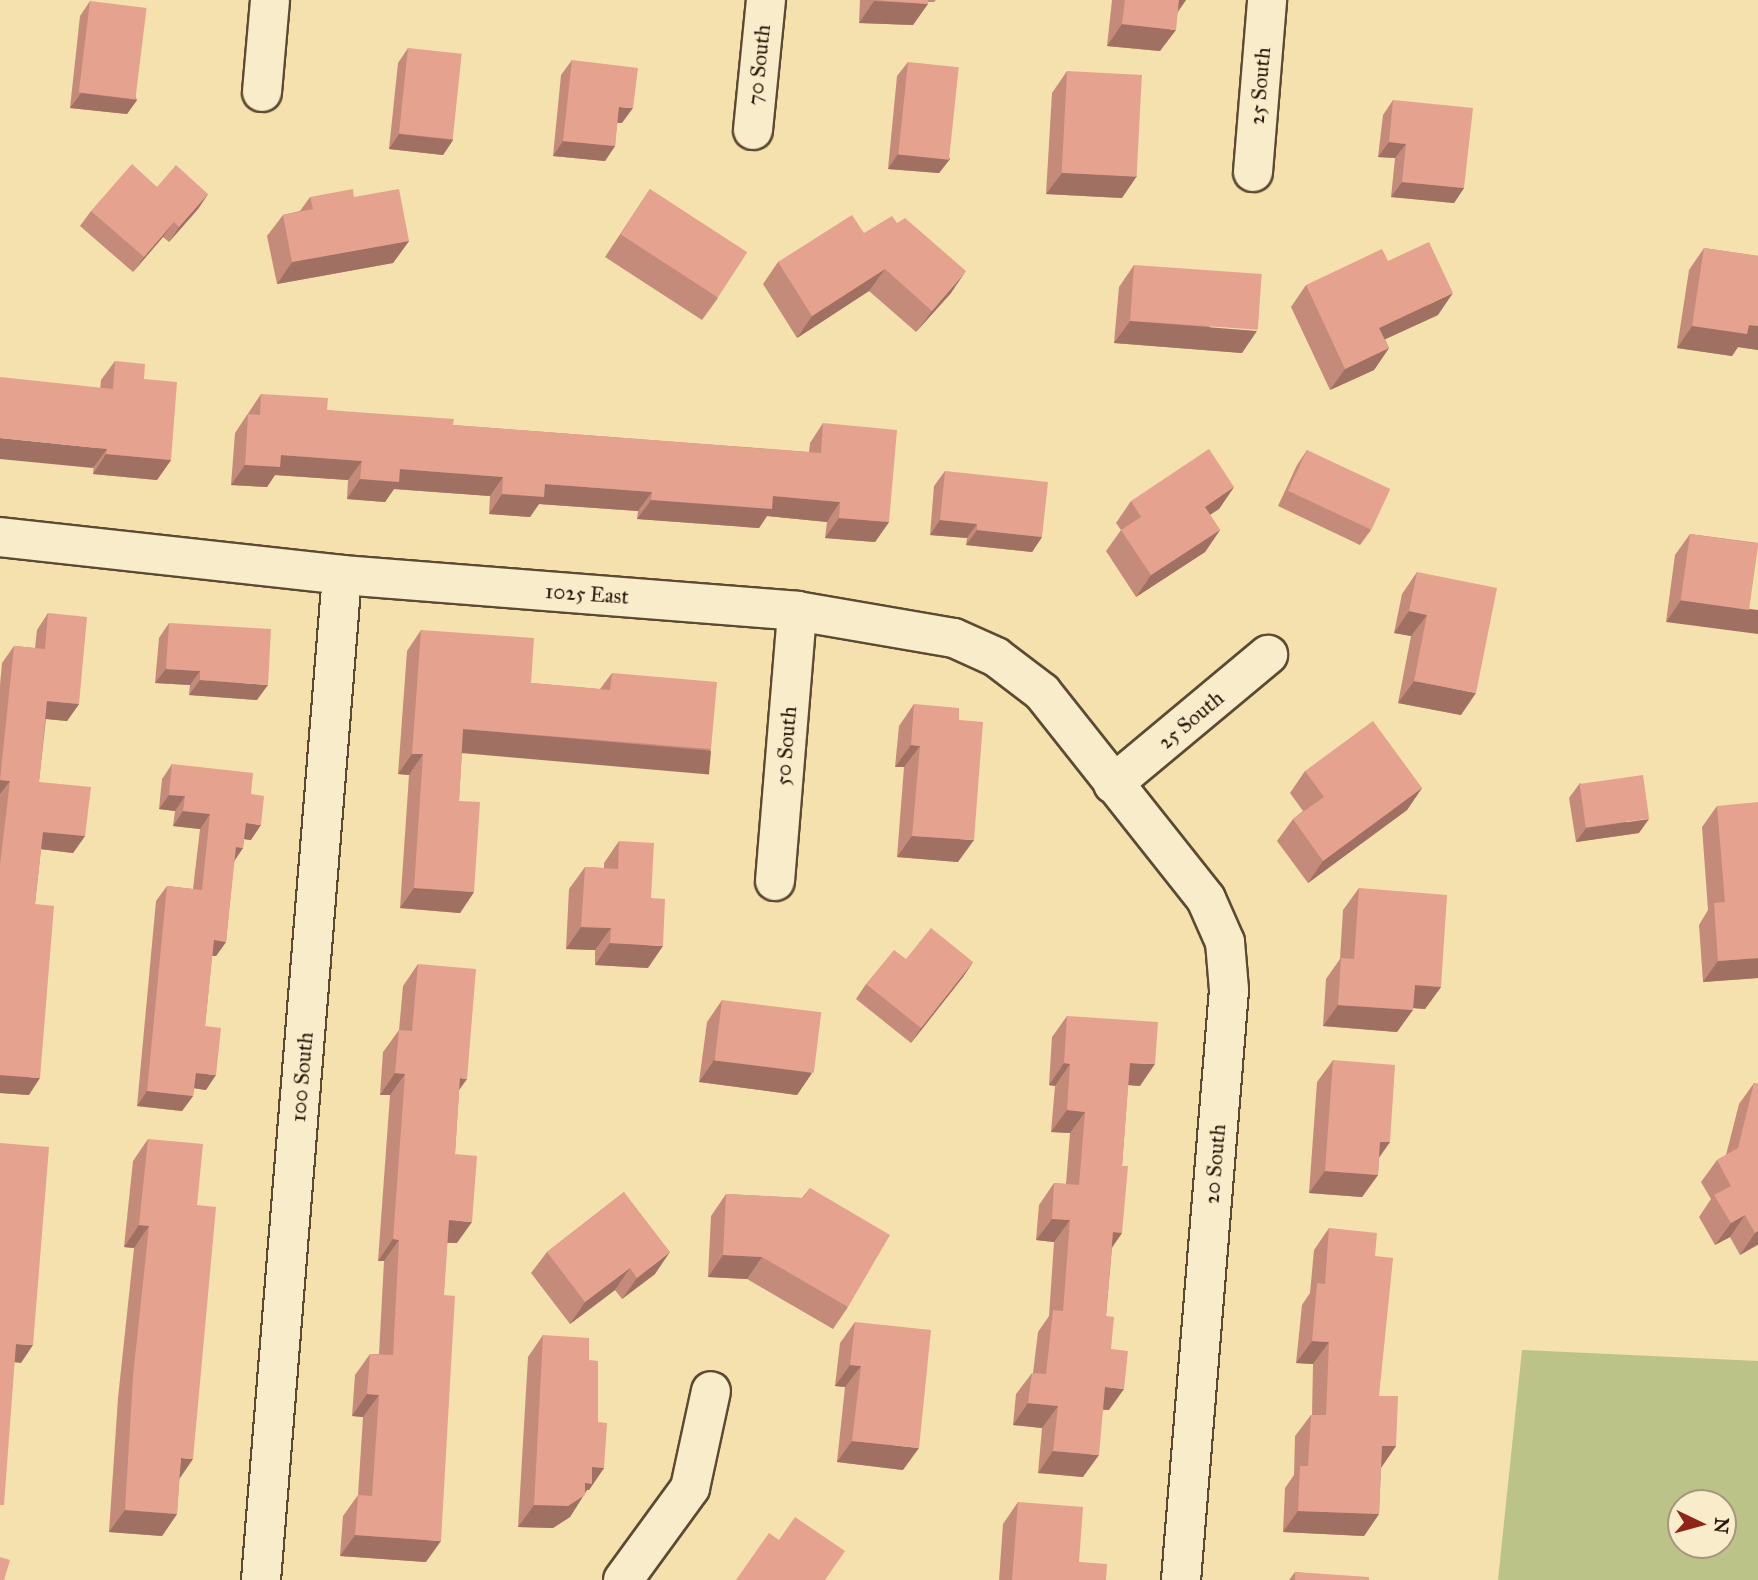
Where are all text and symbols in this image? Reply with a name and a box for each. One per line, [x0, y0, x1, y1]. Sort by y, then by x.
street label: 70 South [742, 23, 776, 107]
street label: 25 South [1244, 46, 1276, 126]
street label: 1025 East [544, 579, 630, 609]
street label: 25 South [1153, 685, 1229, 755]
street label: 50 South [770, 705, 802, 787]
street label: 100 South [286, 1031, 318, 1123]
street label: 20 South [1199, 1123, 1231, 1205]
north arrow [1667, 1489, 1737, 1559]
text: N [1709, 1517, 1734, 1535]

